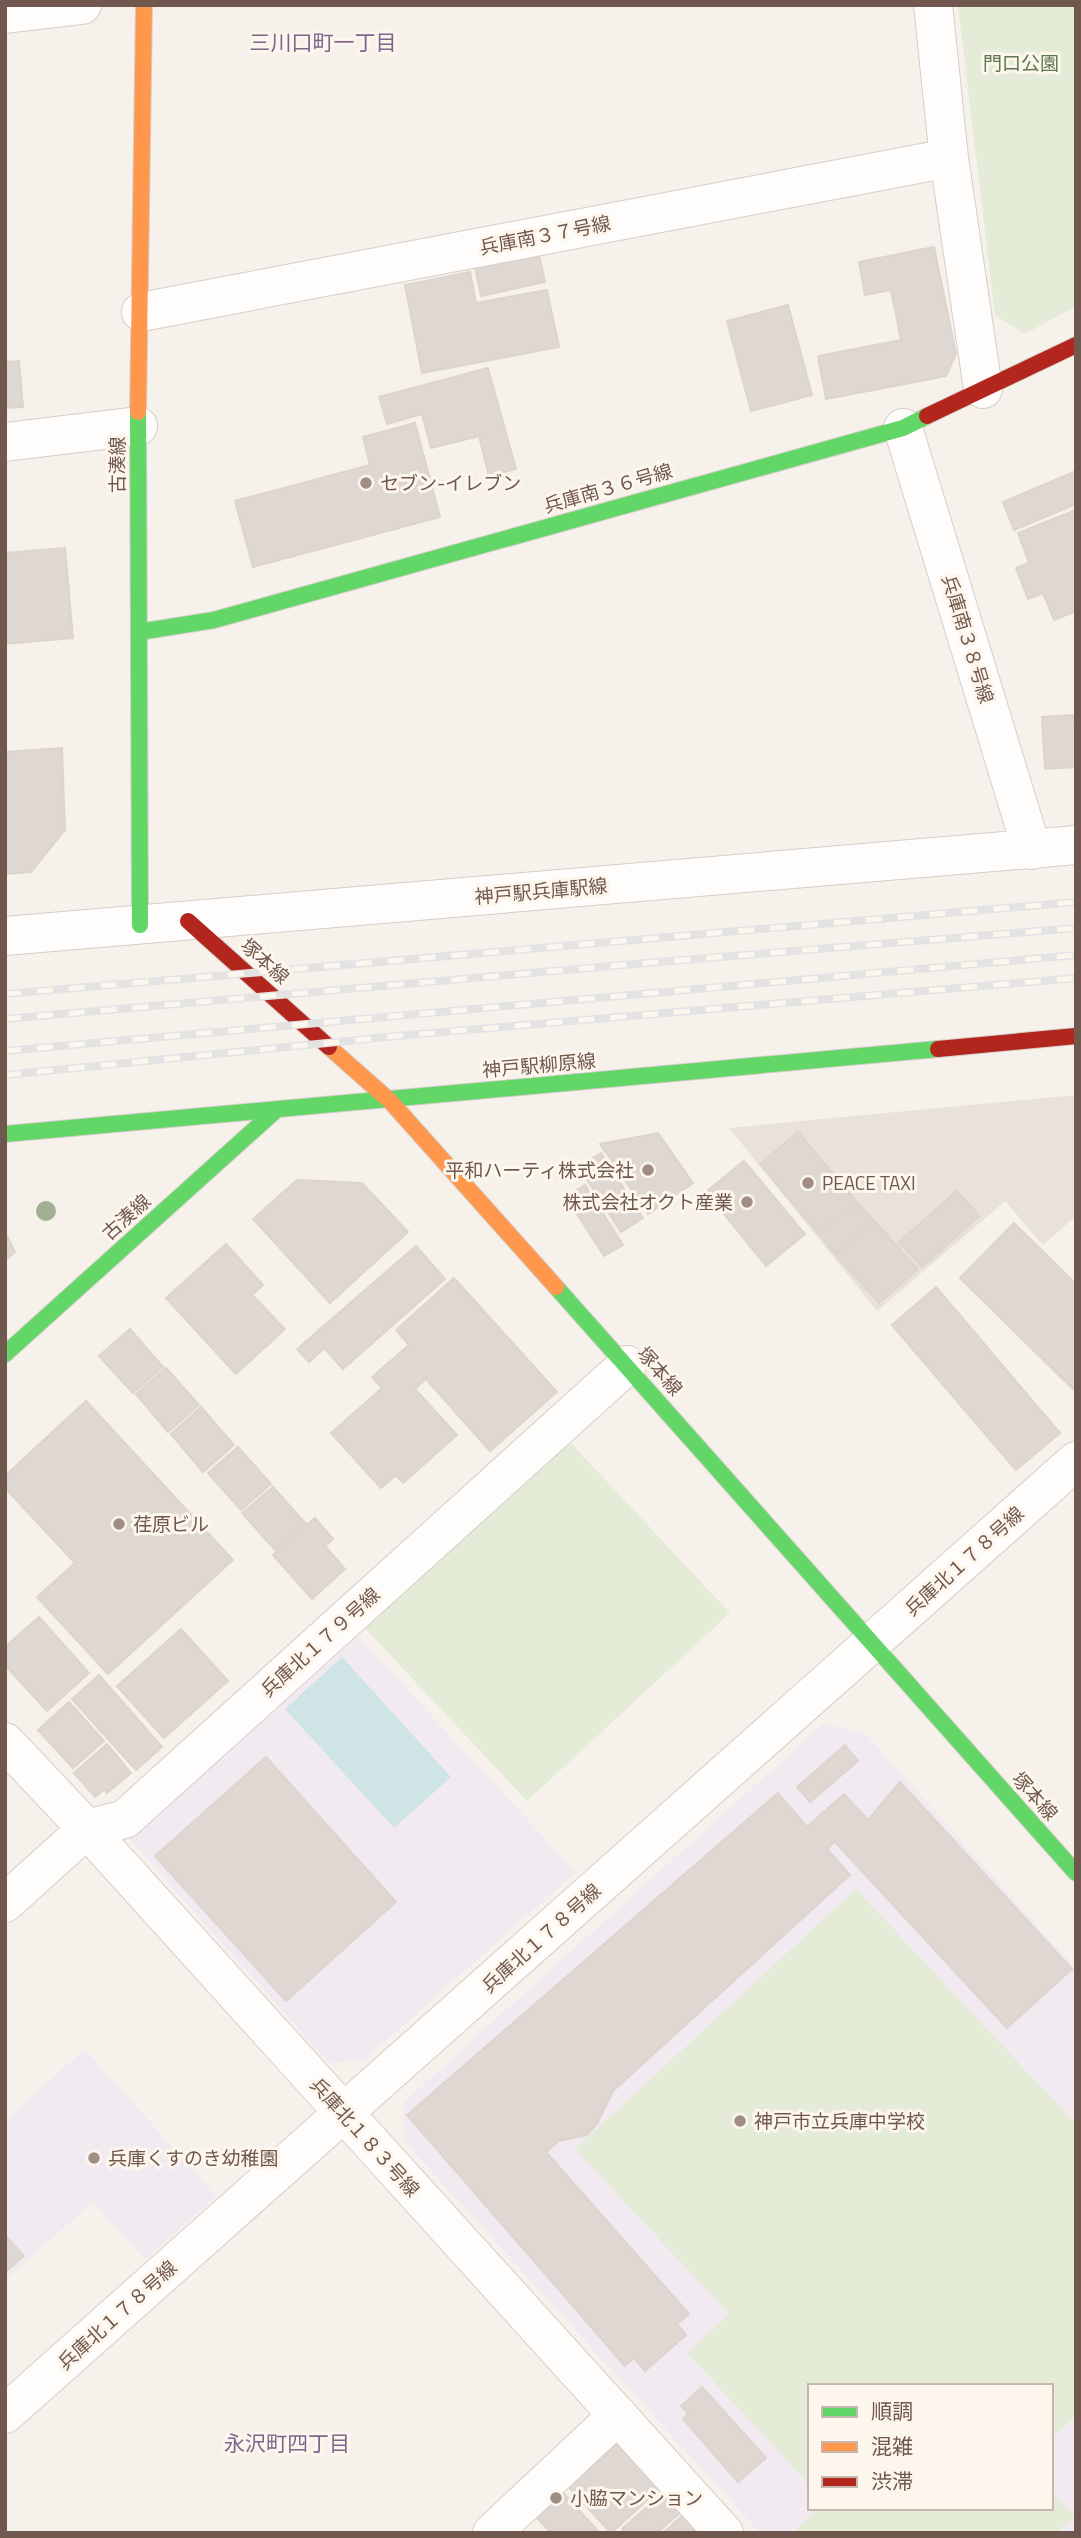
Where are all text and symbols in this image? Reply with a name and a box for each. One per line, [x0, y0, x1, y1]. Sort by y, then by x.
district label: 三川口町一丁目 [250, 26, 397, 58]
park label: 門口公園 [983, 48, 1059, 77]
street label: 兵庫南３７号線 [477, 208, 613, 261]
street label: 古湊線 [102, 436, 131, 494]
street label: 兵庫南３６号線 [540, 455, 676, 520]
place label: セブン-イレブン [380, 468, 521, 497]
marker: セブン-イレブン [358, 475, 374, 491]
street label: 兵庫南３８号線 [935, 571, 1002, 707]
street label: 神戸駅兵庫駅線 [473, 870, 608, 911]
street label: 塚本線 [234, 931, 296, 990]
street label: 神戸駅柳原線 [481, 1045, 597, 1084]
place label: 平和ハーティ株式会社 [445, 1155, 634, 1184]
marker: 平和ハーティ株式会社 [640, 1162, 656, 1178]
place label: PEACE TAXI [822, 1168, 916, 1197]
marker: PEACE TAXI [800, 1175, 816, 1191]
street label: 古湊線 [95, 1187, 157, 1246]
place label: 株式会社オクト産業 [562, 1187, 733, 1216]
marker: 株式会社オクト産業 [739, 1194, 755, 1210]
street label: 塚本線 [631, 1340, 690, 1402]
street label: 兵庫北１７８号線 [897, 1499, 1030, 1622]
place label: 荏原ビル [133, 1509, 209, 1538]
marker: 荏原ビル [111, 1516, 127, 1532]
street label: 兵庫北１７９号線 [253, 1580, 386, 1703]
street label: 塚本線 [1006, 1765, 1065, 1827]
street label: 兵庫北１７８号線 [474, 1876, 607, 1999]
street label: 兵庫北１８３号線 [304, 2070, 427, 2203]
place label: 神戸市立兵庫中学校 [754, 2106, 925, 2135]
marker: 神戸市立兵庫中学校 [732, 2113, 748, 2129]
place label: 兵庫くすのき幼稚園 [108, 2143, 278, 2172]
marker: 兵庫くすのき幼稚園 [86, 2150, 102, 2166]
street label: 兵庫北１７８号線 [50, 2253, 183, 2376]
legend [808, 2384, 1053, 2510]
text: 順調 [871, 2395, 913, 2427]
district label: 永沢町四丁目 [224, 2427, 350, 2459]
text: 混雑 [871, 2430, 913, 2462]
text: 渋滞 [871, 2465, 913, 2497]
place label: 小脇マンション [570, 2483, 703, 2512]
marker: 小脇マンション [548, 2490, 564, 2506]

